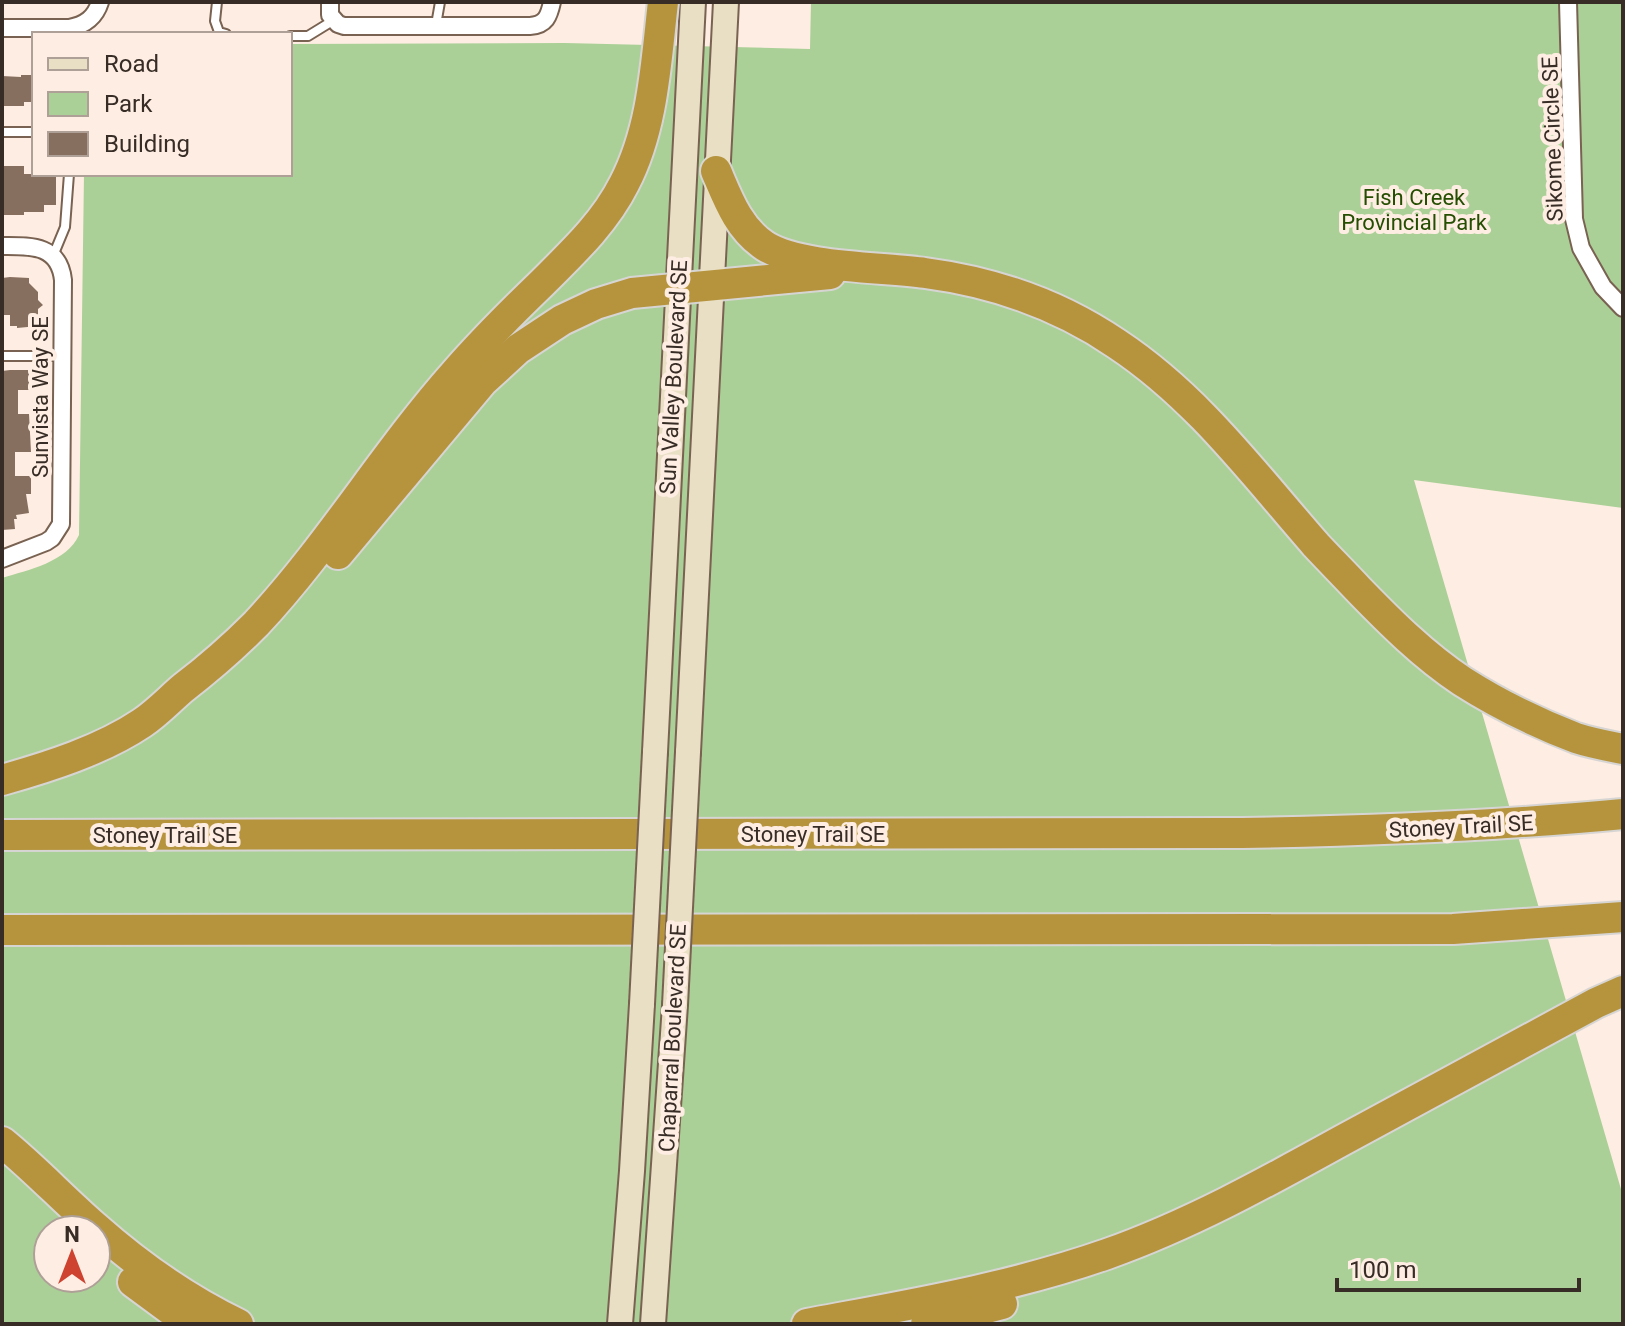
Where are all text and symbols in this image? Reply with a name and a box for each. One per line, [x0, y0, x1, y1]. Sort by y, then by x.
legend [32, 32, 292, 176]
text: Road [104, 50, 159, 78]
street label: Sikome Circle SE [1537, 56, 1568, 222]
text: Park [104, 90, 153, 118]
text: Building [104, 130, 190, 158]
park label: Fish Creek Provincial Park [1341, 185, 1488, 235]
street label: Sun Valley Boulevard SE [655, 259, 692, 495]
street label: Sunvista Way SE [28, 316, 53, 478]
street label: Stoney Trail SE [1388, 810, 1534, 843]
street label: Stoney Trail SE [741, 822, 885, 847]
street label: Stoney Trail SE [93, 823, 237, 848]
street label: Chaparral Boulevard SE [654, 923, 691, 1153]
north arrow [32, 1214, 112, 1294]
text: N [64, 1222, 80, 1247]
scale bar [1337, 1242, 1579, 1292]
text: 100 m [1349, 1256, 1416, 1284]

